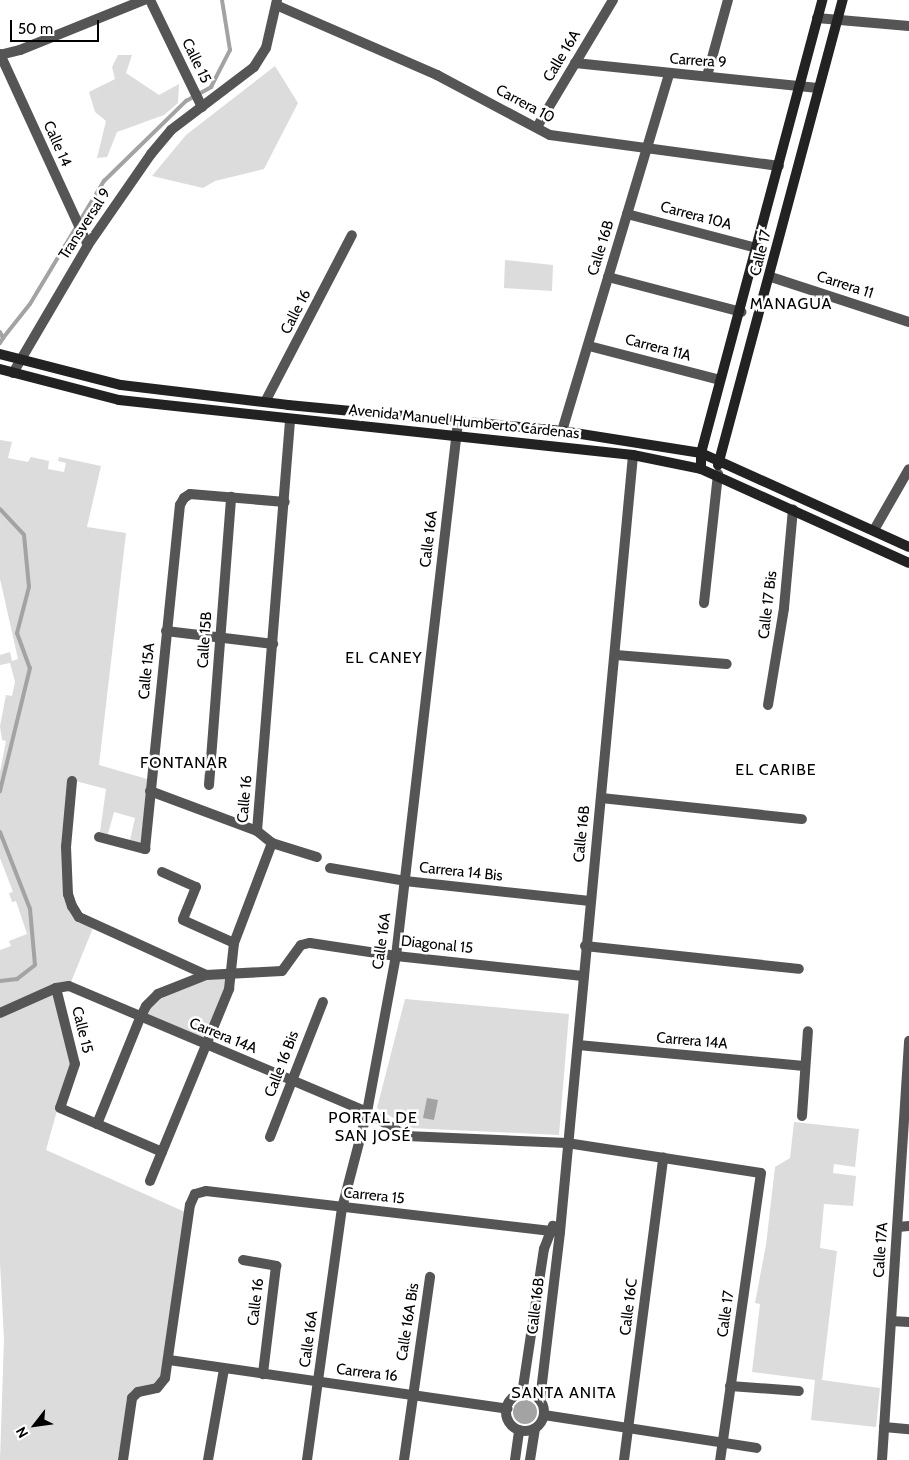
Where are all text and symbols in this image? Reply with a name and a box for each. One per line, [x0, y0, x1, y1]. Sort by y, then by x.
scale bar [12, 10, 101, 42]
text: 50 m [18, 20, 53, 38]
street label: Calle 16A [540, 27, 584, 85]
street label: Calle 15 [177, 36, 215, 86]
street label: Carrera 9 [669, 50, 727, 72]
street label: Carrera 10 [493, 81, 557, 127]
street label: Calle 14 [39, 118, 75, 170]
street label: Transversal 9 [55, 185, 115, 263]
street label: Carrera 10A [658, 198, 734, 234]
street label: Calle 16B [584, 218, 618, 278]
street label: Calle 17 [747, 228, 775, 278]
street label: Carrera 11 [814, 267, 876, 303]
street label: Calle 16 [277, 287, 315, 337]
district label: MANAGUA [749, 294, 833, 314]
street label: Carrera 11A [623, 331, 693, 365]
street label: Avenida Manuel Humberto Cárdenas [348, 401, 580, 443]
street label: Calle 16A [417, 510, 441, 568]
street label: Calle 17 Bis [755, 570, 781, 640]
street label: Calle 15B [194, 611, 216, 669]
street label: Calle 15A [135, 642, 159, 700]
district label: EL CANEY [344, 648, 424, 668]
district label: FONTANAR [139, 753, 229, 773]
district label: EL CARIBE [734, 760, 818, 780]
street label: Calle 16 [234, 774, 256, 824]
street label: Calle 16B [570, 805, 594, 863]
street label: Carrera 14 Bis [418, 859, 504, 885]
street label: Calle 16A [369, 911, 395, 971]
street label: Diagonal 15 [400, 932, 474, 958]
street label: Calle 15 [68, 1005, 96, 1055]
street label: Carrera 14A [187, 1014, 259, 1058]
street label: Calle 16 Bis [261, 1028, 303, 1100]
street label: Carrera 14A [656, 1029, 728, 1053]
district label: PORTAL DE SAN JOSÉ [327, 1108, 419, 1146]
street label: Carrera 15 [342, 1184, 406, 1208]
street label: Calle 17A [870, 1222, 892, 1278]
street label: Calle 16 [244, 1277, 268, 1327]
street label: Calle 16B [524, 1277, 548, 1335]
street label: Calle 16C [617, 1278, 641, 1336]
street label: Calle 16A Bis [393, 1282, 423, 1362]
street label: Calle 17 [714, 1290, 738, 1338]
street label: Calle 16A [296, 1309, 322, 1369]
street label: Carrera 16 [335, 1360, 399, 1386]
district label: SANTA ANITA [510, 1383, 618, 1403]
north arrow [10, 1400, 60, 1450]
text: N [12, 1424, 32, 1441]

